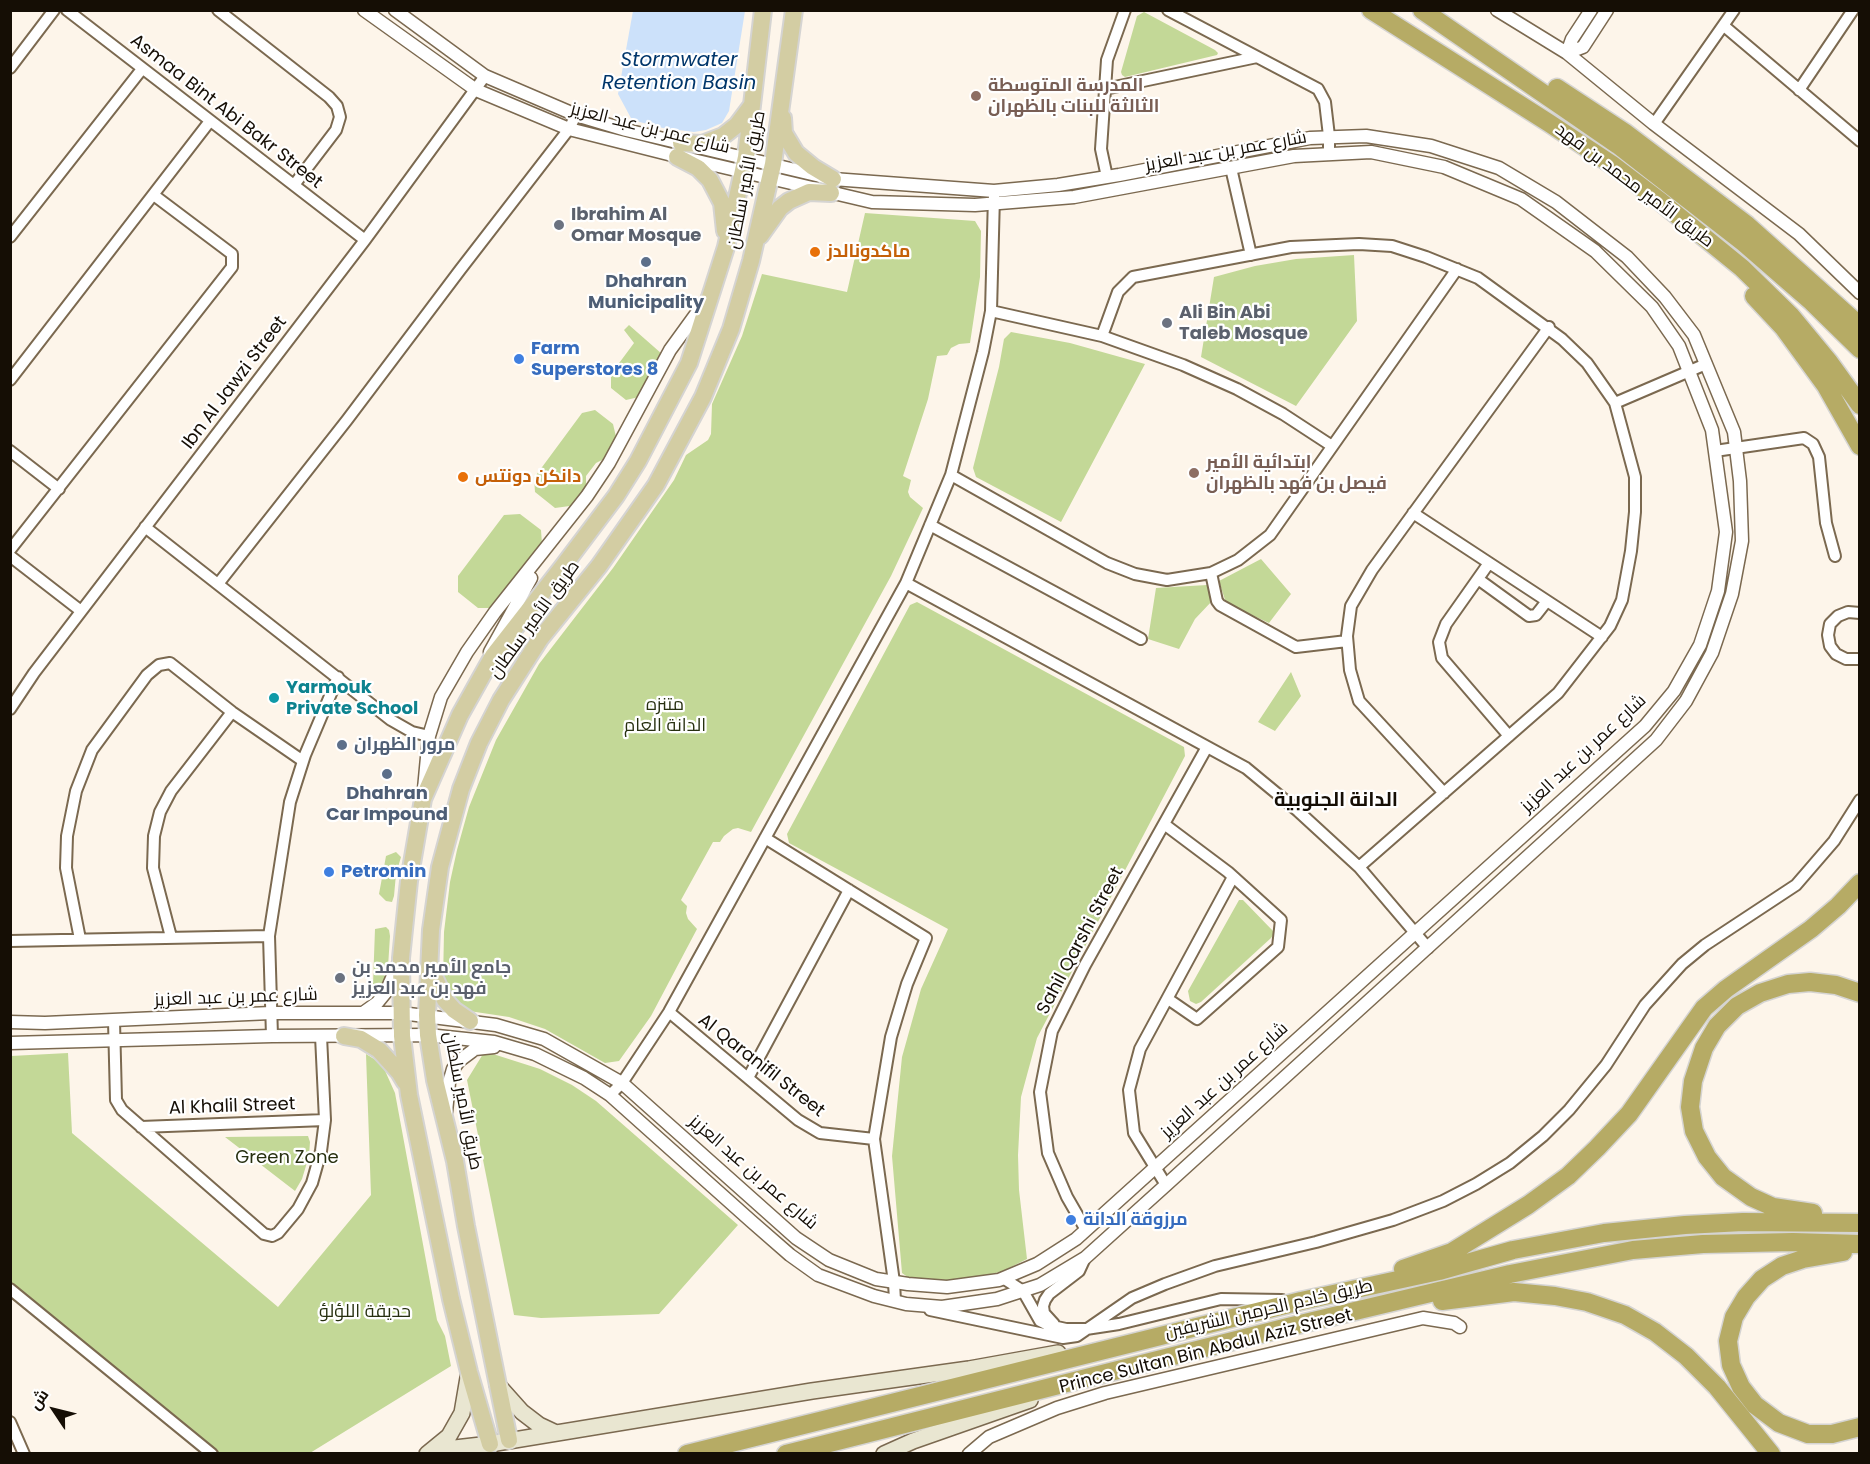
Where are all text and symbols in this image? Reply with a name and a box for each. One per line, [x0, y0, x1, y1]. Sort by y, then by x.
street label: Asmaa Bint Abi Bakr Street [126, 30, 326, 194]
water label: Stormwater Retention Basin [602, 49, 756, 96]
place label: المدرسة المتوسطة الثالثة للبنات بالظهران [988, 75, 1159, 118]
marker: المدرسة المتوسطة الثالثة للبنات بالظهران [969, 89, 983, 103]
street label: شارع عمر بن عبد العزيز [568, 99, 732, 159]
street label: طريق الأمير سلطان [723, 109, 771, 251]
street label: طريق الأمير محمد بن فهد [1550, 119, 1718, 253]
street label: شارع عمر بن عبد العزيز [1144, 127, 1308, 177]
place label: Ibrahim Al Omar Mosque [571, 204, 701, 246]
marker: Ibrahim Al Omar Mosque [552, 218, 566, 232]
place label: ماكدونالدز [827, 241, 910, 263]
marker: ماكدونالدز [808, 245, 822, 259]
marker: Dhahran Municipality [639, 255, 653, 269]
place label: Dhahran Municipality [588, 271, 704, 314]
place label: Ali Bin Abi Taleb Mosque [1179, 302, 1308, 344]
street label: Ibn Al Jawzi Street [178, 312, 292, 454]
marker: Ali Bin Abi Taleb Mosque [1160, 316, 1174, 330]
place label: Farm Superstores 8 [531, 338, 658, 380]
marker: Farm Superstores 8 [512, 352, 526, 366]
place label: ابتدائية الأمير فيصل بن فهد بالظهران [1206, 452, 1387, 494]
place label: دانكن دونتس [475, 466, 581, 488]
marker: ابتدائية الأمير فيصل بن فهد بالظهران [1187, 466, 1201, 480]
marker: دانكن دونتس [456, 470, 470, 484]
street label: طريق الأمير سلطان [485, 557, 585, 683]
place label: Yarmouk Private School [286, 677, 418, 720]
street label: شارع عمر بن عبد العزيز [1517, 690, 1651, 818]
marker: Yarmouk Private School [267, 691, 281, 705]
park label: متنزه الدانة العام [624, 694, 706, 736]
place label: مرور الظهران [354, 734, 455, 756]
marker: مرور الظهران [335, 738, 349, 752]
marker: Dhahran Car Impound [380, 767, 394, 781]
place label: Dhahran Car Impound [326, 783, 448, 826]
district label: الدانة الجنوبية [1274, 789, 1398, 813]
place label: Petromin [341, 861, 426, 883]
street label: Sahil Qarshi Street [1033, 864, 1129, 1018]
marker: Petromin [322, 865, 336, 879]
place label: جامع الأمير محمد بن فهد بن عبد العزيز [352, 957, 511, 1000]
marker: جامع الأمير محمد بن فهد بن عبد العزيز [333, 971, 347, 985]
street label: شارع عمر بن عبد العزيز [154, 984, 318, 1012]
street label: Al Qaranifil Street [693, 1010, 829, 1122]
street label: شارع عمر بن عبد العزيز [1157, 1018, 1293, 1144]
street label: طريق الأمير سلطان [438, 1030, 486, 1172]
street label: Al Khalil Street [168, 1094, 296, 1120]
street label: شارع عمر بن عبد العزيز [684, 1111, 822, 1235]
park label: Green Zone [235, 1147, 339, 1169]
place label: مرزوقة الدانة [1083, 1209, 1188, 1231]
marker: مرزوقة الدانة [1064, 1213, 1078, 1227]
street label: طريق خادم الحرمين الشريفين [1163, 1276, 1375, 1344]
park label: حديقة اللؤلؤ [319, 1301, 411, 1323]
street label: Prince Sultan Bin Abdul Aziz Street [1057, 1305, 1355, 1399]
north arrow [24, 1380, 84, 1440]
text: ش [24, 1384, 54, 1414]

